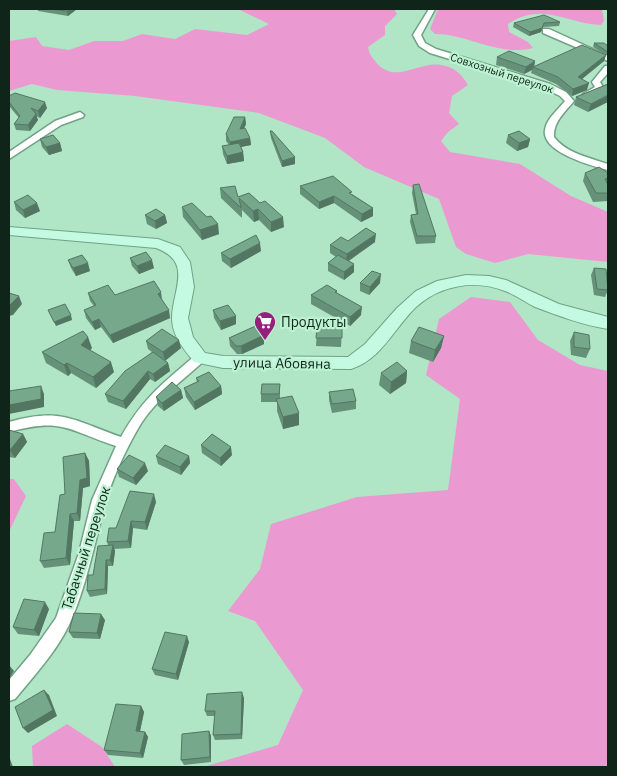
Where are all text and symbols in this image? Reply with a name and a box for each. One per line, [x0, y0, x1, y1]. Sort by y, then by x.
street label: Совхозный переулок [449, 50, 555, 96]
supermarket icon: Продукты [253, 310, 277, 341]
place label: Продукты [281, 313, 346, 331]
street label: улица Абовяна [233, 353, 332, 373]
street label: Табачный переулок [58, 484, 115, 612]

